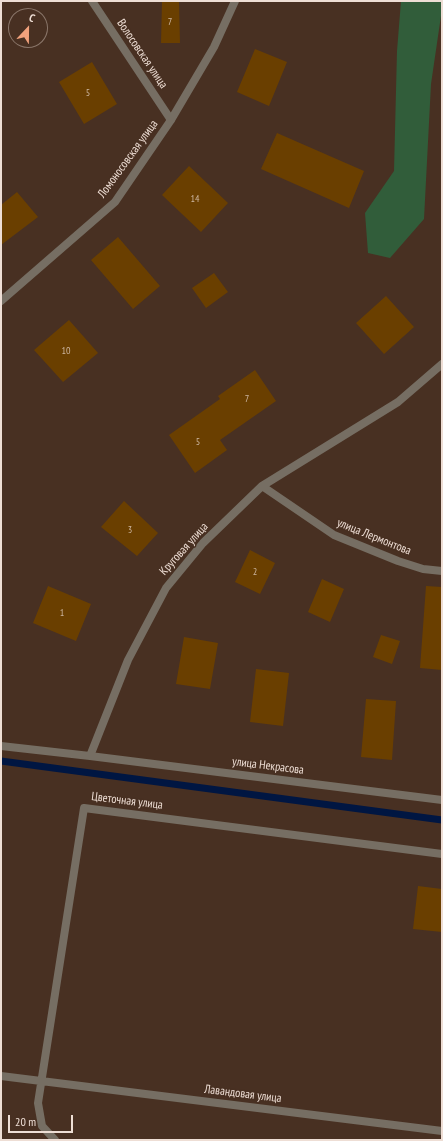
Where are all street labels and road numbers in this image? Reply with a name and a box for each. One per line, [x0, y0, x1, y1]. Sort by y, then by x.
street label: Волосовская улица [114, 17, 170, 91]
street label: Ломоносовская улица [95, 117, 161, 201]
street label: улица Лермонтова [335, 516, 413, 558]
street label: Круговая улица [157, 520, 211, 578]
street label: улица Некрасова [231, 754, 305, 778]
street label: Цветочная улица [90, 789, 164, 813]
street label: Лавандовая улица [204, 1082, 282, 1106]

